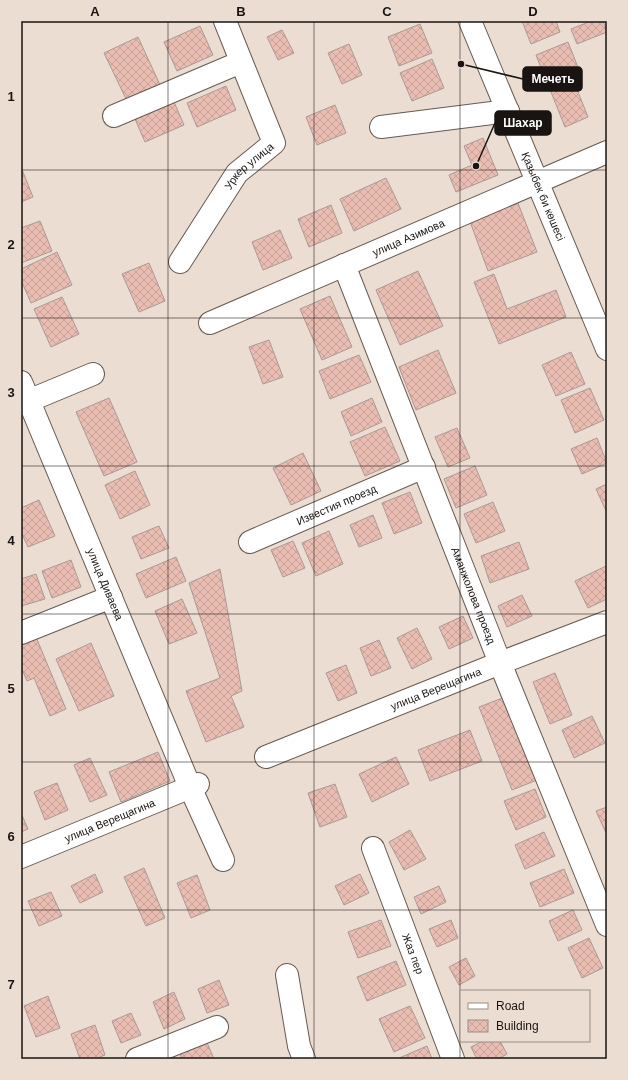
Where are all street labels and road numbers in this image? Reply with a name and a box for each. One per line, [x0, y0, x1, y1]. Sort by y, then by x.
street label: Уркер улица [222, 140, 276, 192]
street label: Қазыбек би көшесі [519, 150, 567, 242]
street label: улица Азимова [370, 216, 447, 258]
street label: Известия проезд [295, 482, 379, 527]
street label: Аманжолова проезд [449, 545, 498, 646]
street label: улица Диваева [85, 546, 126, 623]
street label: улица Верещагина [389, 665, 484, 712]
street label: улица Верещагина [63, 796, 158, 844]
street label: Жаз пер [400, 932, 426, 976]

